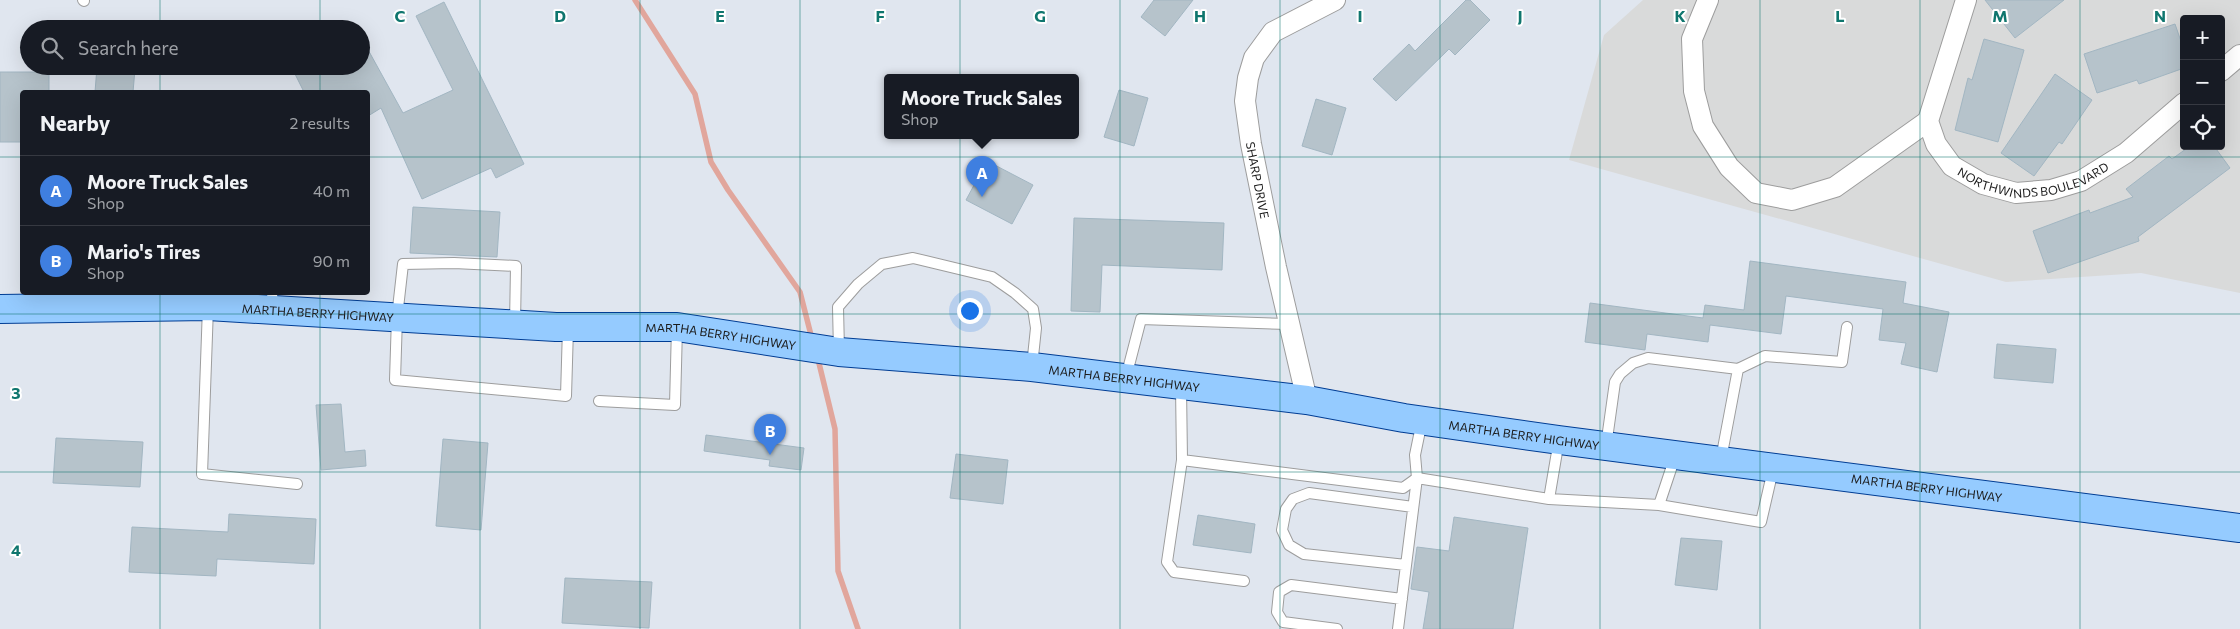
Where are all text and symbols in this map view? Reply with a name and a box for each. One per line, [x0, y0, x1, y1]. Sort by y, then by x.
text: C [395, 6, 406, 25]
text: D [554, 6, 566, 25]
text: E [715, 6, 725, 25]
text: F [875, 6, 885, 25]
text: G [1034, 6, 1046, 25]
text: H [1194, 6, 1206, 25]
text: I [1357, 6, 1363, 25]
text: J [1517, 6, 1523, 25]
text: K [1674, 6, 1686, 25]
text: L [1835, 6, 1845, 25]
text: M [1992, 6, 2008, 25]
text: N [2154, 6, 2166, 25]
map controls [2180, 15, 2225, 150]
button: + [2180, 15, 2225, 60]
search box [20, 20, 370, 75]
icon: search [38, 34, 66, 62]
text: Search here [78, 36, 178, 59]
button: − [2180, 60, 2225, 105]
popup [884, 74, 1079, 139]
text: Moore Truck Sales [901, 86, 1062, 109]
button: locate [2180, 105, 2225, 150]
text: Shop [901, 109, 939, 128]
text: Nearby [40, 110, 110, 135]
text: 2 results [289, 113, 350, 132]
street label: SHARP DRIVE [1244, 140, 1272, 220]
street label: NORTHWINDS BOULEVARD [1954, 154, 2114, 174]
pin: A [966, 156, 998, 197]
text: NORTHWINDS BOULEVARD [1955, 159, 2111, 200]
text: Moore Truck Sales [87, 170, 248, 193]
text: A [50, 181, 62, 200]
text: 40 m [313, 181, 350, 200]
text: Shop [87, 193, 125, 212]
text: Mario's Tires [87, 240, 200, 263]
text: B [51, 251, 61, 270]
text: 90 m [313, 251, 350, 270]
text: Shop [87, 263, 125, 282]
your location [957, 298, 983, 324]
street label: MARTHA BERRY HIGHWAY [241, 301, 394, 324]
street label: MARTHA BERRY HIGHWAY [645, 320, 797, 352]
street label: MARTHA BERRY HIGHWAY [1048, 362, 1201, 394]
text: 3 [11, 383, 21, 402]
pin: B [754, 414, 786, 455]
street label: MARTHA BERRY HIGHWAY [1448, 417, 1601, 452]
street label: MARTHA BERRY HIGHWAY [1850, 471, 2003, 504]
text: 4 [11, 540, 21, 559]

